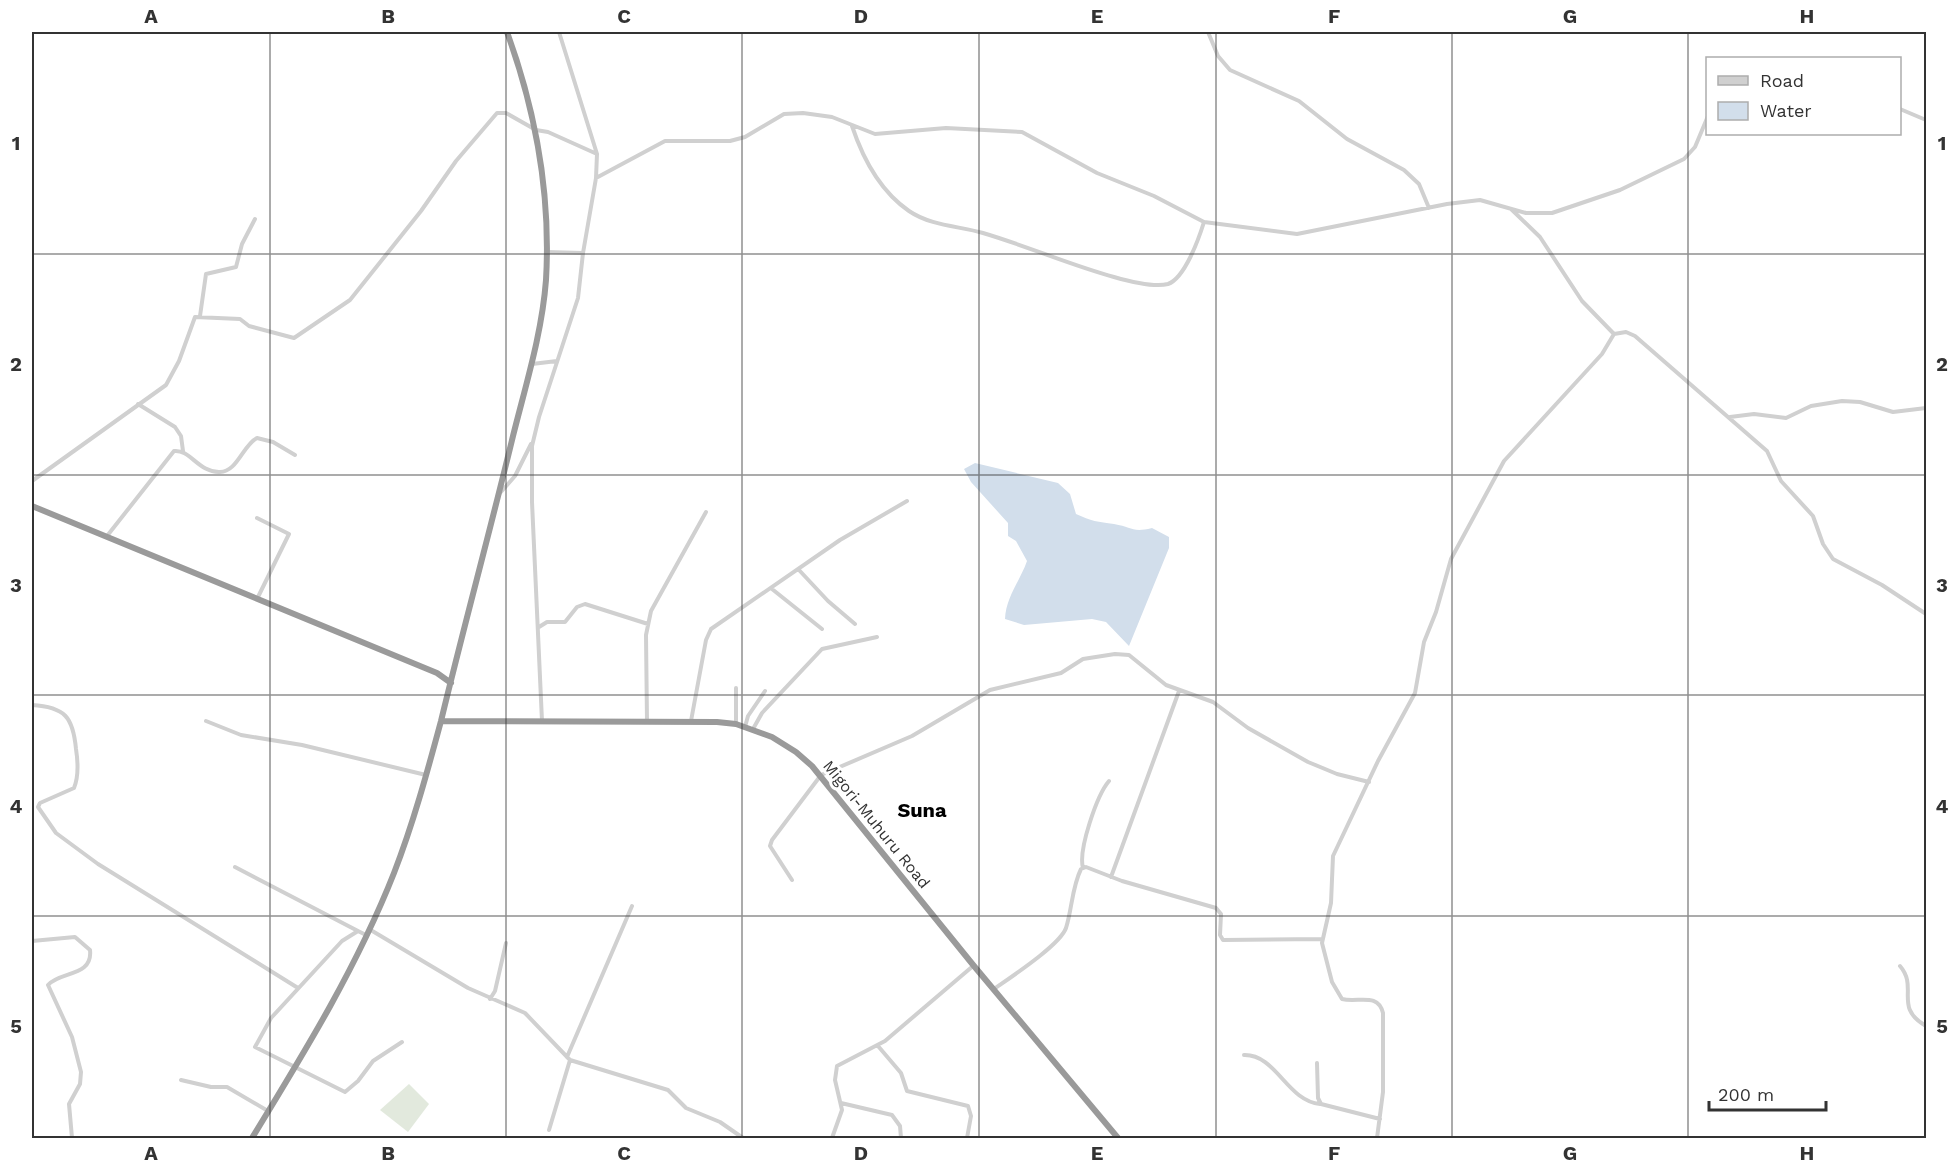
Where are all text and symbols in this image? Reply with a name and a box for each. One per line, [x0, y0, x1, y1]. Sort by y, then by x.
text: A [144, 4, 158, 28]
text: B [381, 4, 395, 28]
text: C [617, 4, 631, 28]
text: D [854, 4, 868, 28]
text: E [1091, 4, 1103, 28]
text: F [1328, 4, 1340, 28]
text: G [1563, 4, 1577, 28]
text: H [1800, 4, 1814, 28]
legend [1706, 57, 1901, 135]
text: Road [1760, 70, 1804, 91]
text: Water [1760, 100, 1812, 121]
text: 1 [12, 131, 20, 155]
text: 1 [1938, 131, 1946, 155]
text: 2 [10, 352, 22, 376]
text: 2 [1936, 352, 1948, 376]
text: 3 [10, 573, 22, 597]
text: 3 [1936, 573, 1948, 597]
street label: Migori-Muhuru Road [819, 757, 934, 892]
text: 4 [10, 794, 23, 818]
text: 4 [1936, 794, 1949, 818]
district label: Suna [897, 798, 947, 822]
text: 5 [10, 1014, 22, 1038]
text: 5 [1936, 1014, 1948, 1038]
scale bar [1709, 1074, 1826, 1112]
text: 200 m [1718, 1084, 1774, 1105]
text: A [144, 1141, 158, 1165]
text: B [381, 1141, 395, 1165]
text: C [617, 1141, 631, 1165]
text: D [854, 1141, 868, 1165]
text: E [1091, 1141, 1103, 1165]
text: F [1328, 1141, 1340, 1165]
text: G [1563, 1141, 1577, 1165]
text: H [1800, 1141, 1814, 1165]

